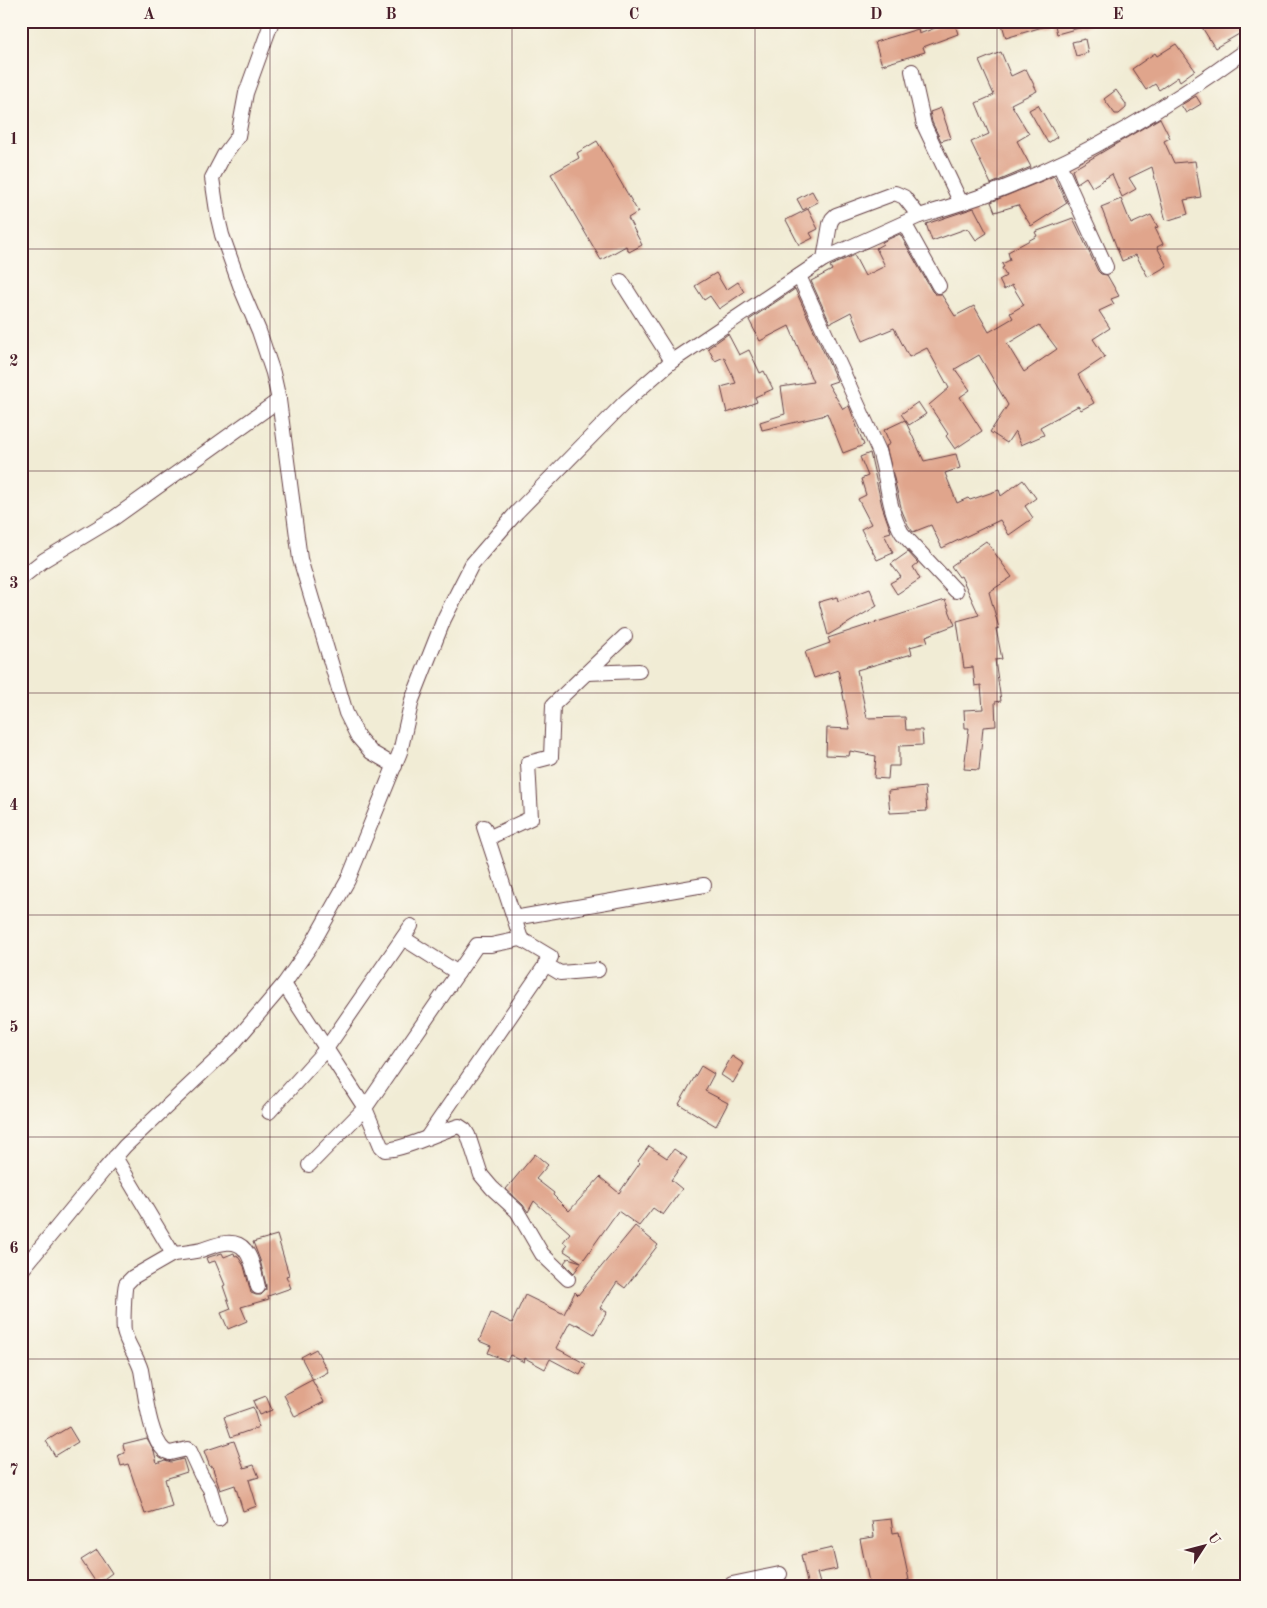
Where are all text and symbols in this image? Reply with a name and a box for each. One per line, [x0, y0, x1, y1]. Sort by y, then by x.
text: A [143, 7, 155, 23]
text: B [385, 7, 397, 23]
text: C [629, 7, 639, 23]
text: D [870, 7, 882, 23]
text: E [1112, 7, 1124, 23]
text: 1 [9, 132, 19, 148]
text: 2 [9, 354, 19, 370]
text: 3 [9, 576, 19, 592]
text: 4 [9, 798, 19, 814]
text: 5 [9, 1020, 19, 1036]
text: 6 [9, 1241, 19, 1257]
text: 7 [9, 1463, 19, 1479]
north arrow [1180, 1520, 1230, 1570]
text: U [1205, 1530, 1223, 1548]

